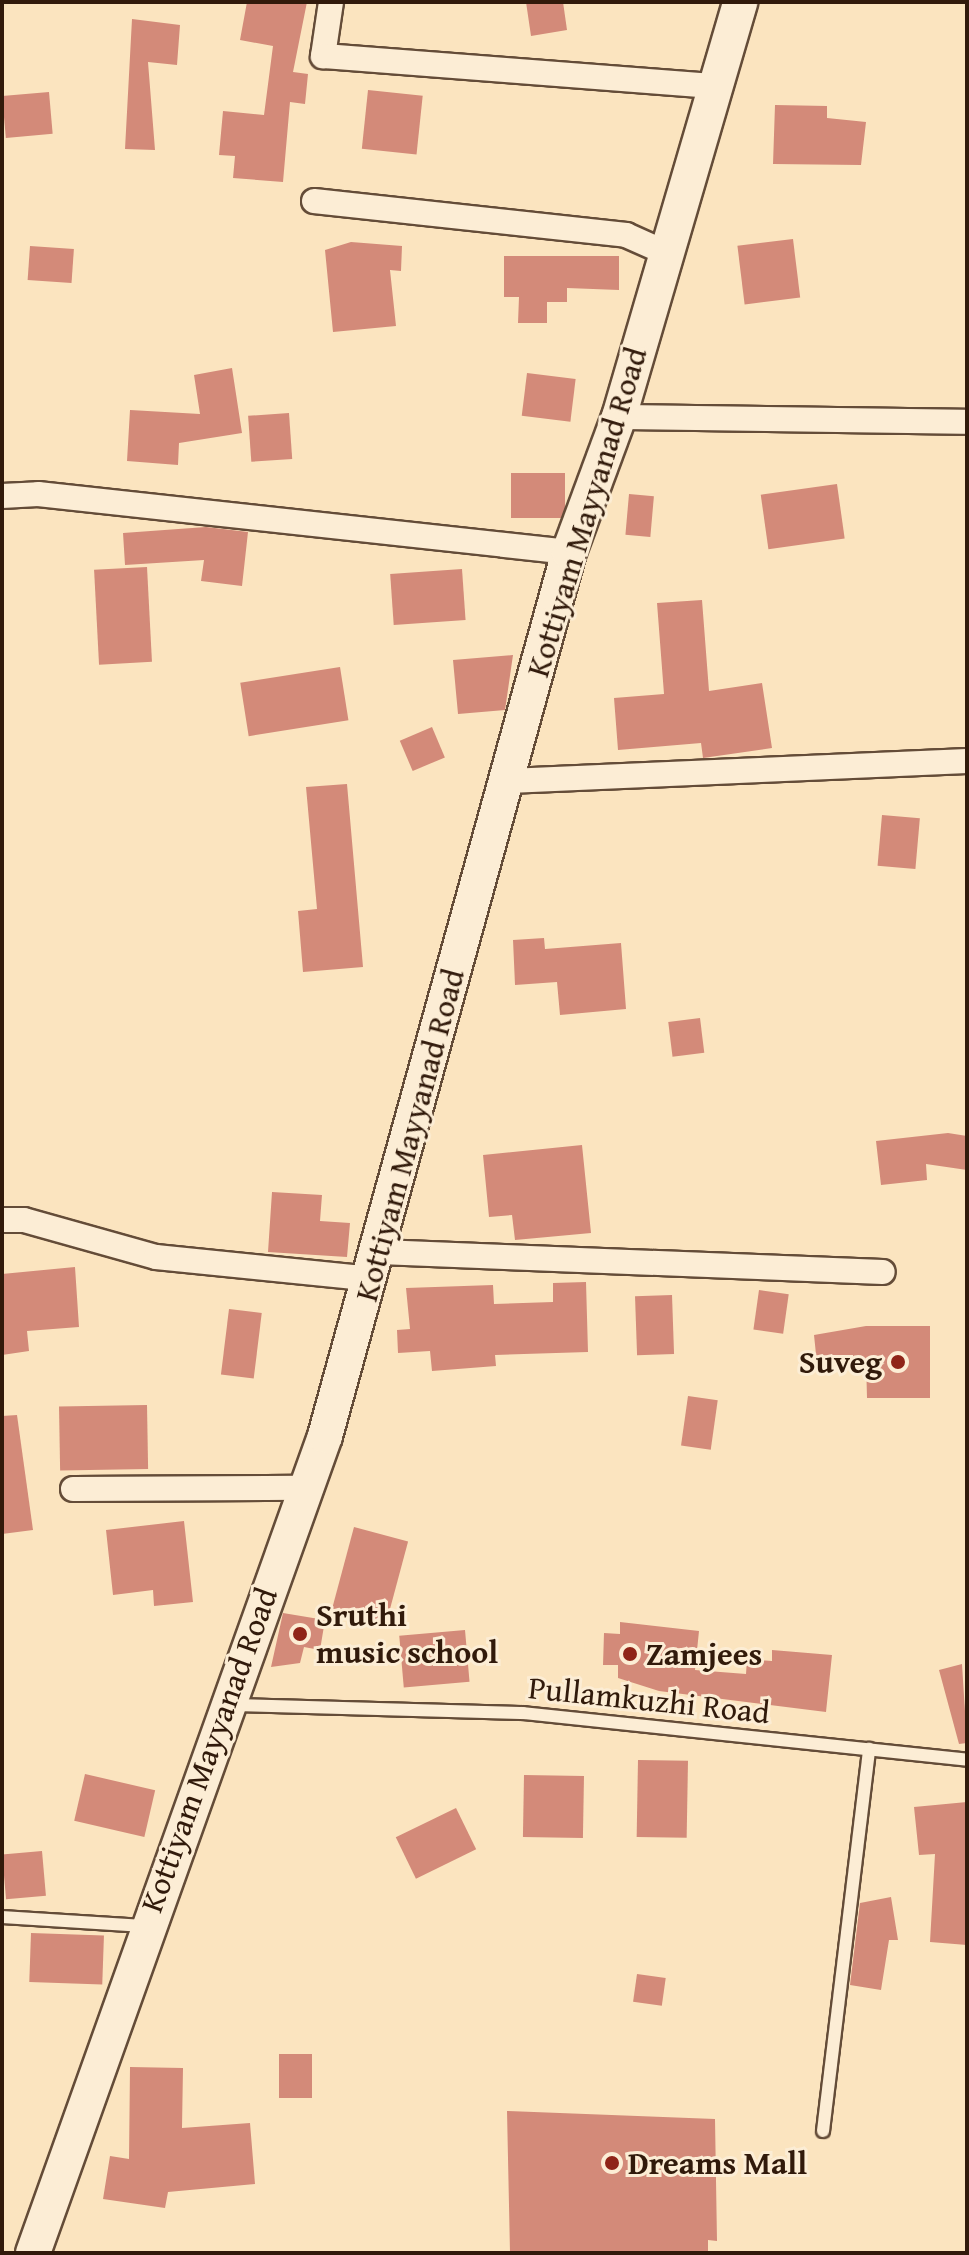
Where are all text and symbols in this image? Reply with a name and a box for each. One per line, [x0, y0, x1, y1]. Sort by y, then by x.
street label: Kottiyam Mayyanad Road [519, 343, 655, 681]
street label: Kottiyam Mayyanad Road [347, 965, 473, 1305]
place label: Suveg [799, 1343, 882, 1381]
marker: Suveg [889, 1353, 907, 1371]
street label: Kottiyam Mayyanad Road [132, 1582, 286, 1918]
place label: Sruthi music school [316, 1597, 498, 1672]
marker: Sruthi music school [291, 1625, 309, 1643]
place label: Zamjees [646, 1635, 762, 1673]
marker: Zamjees [621, 1645, 639, 1663]
street label: Pullamkuzhi Road [527, 1668, 771, 1732]
place label: Dreams Mall [628, 2144, 807, 2182]
marker: Dreams Mall [603, 2154, 621, 2172]

